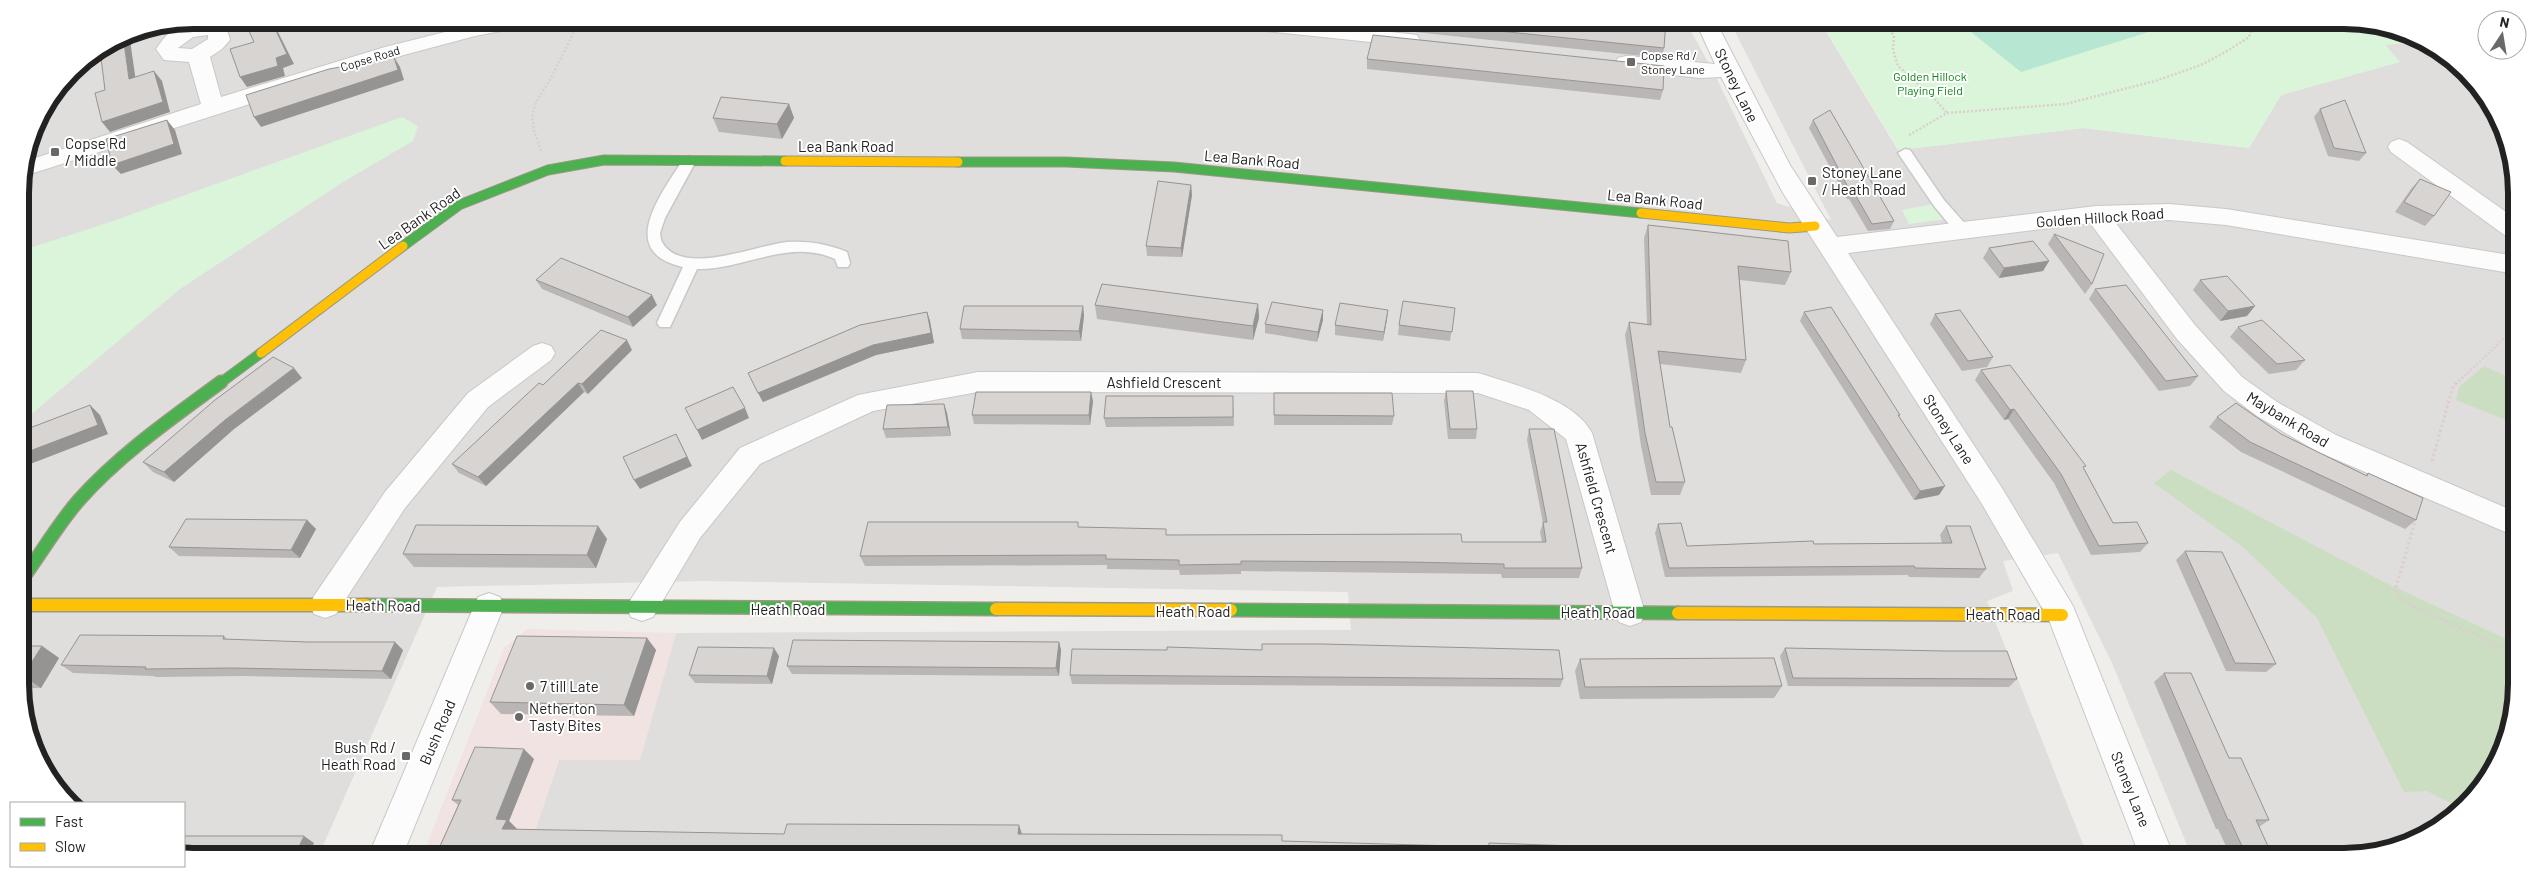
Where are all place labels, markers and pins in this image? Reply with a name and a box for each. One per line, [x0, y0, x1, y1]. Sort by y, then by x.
place label: Copse Rd / Stoney Lane [1641, 48, 1705, 76]
marker: Copse Rd / Stoney Lane [1625, 56, 1637, 68]
place label: Copse Rd / Middle [65, 134, 126, 169]
marker: Copse Rd / Middle [49, 146, 61, 158]
place label: Stoney Lane / Heath Road [1822, 163, 1906, 198]
marker: Stoney Lane / Heath Road [1806, 175, 1818, 187]
place label: 7 till Late [540, 677, 599, 695]
marker: 7 till Late [524, 680, 536, 692]
place label: Netherton Tasty Bites [529, 699, 601, 734]
marker: Netherton Tasty Bites [513, 711, 525, 723]
place label: Bush Rd / Heath Road [321, 738, 396, 773]
marker: Bush Rd / Heath Road [400, 750, 412, 762]

